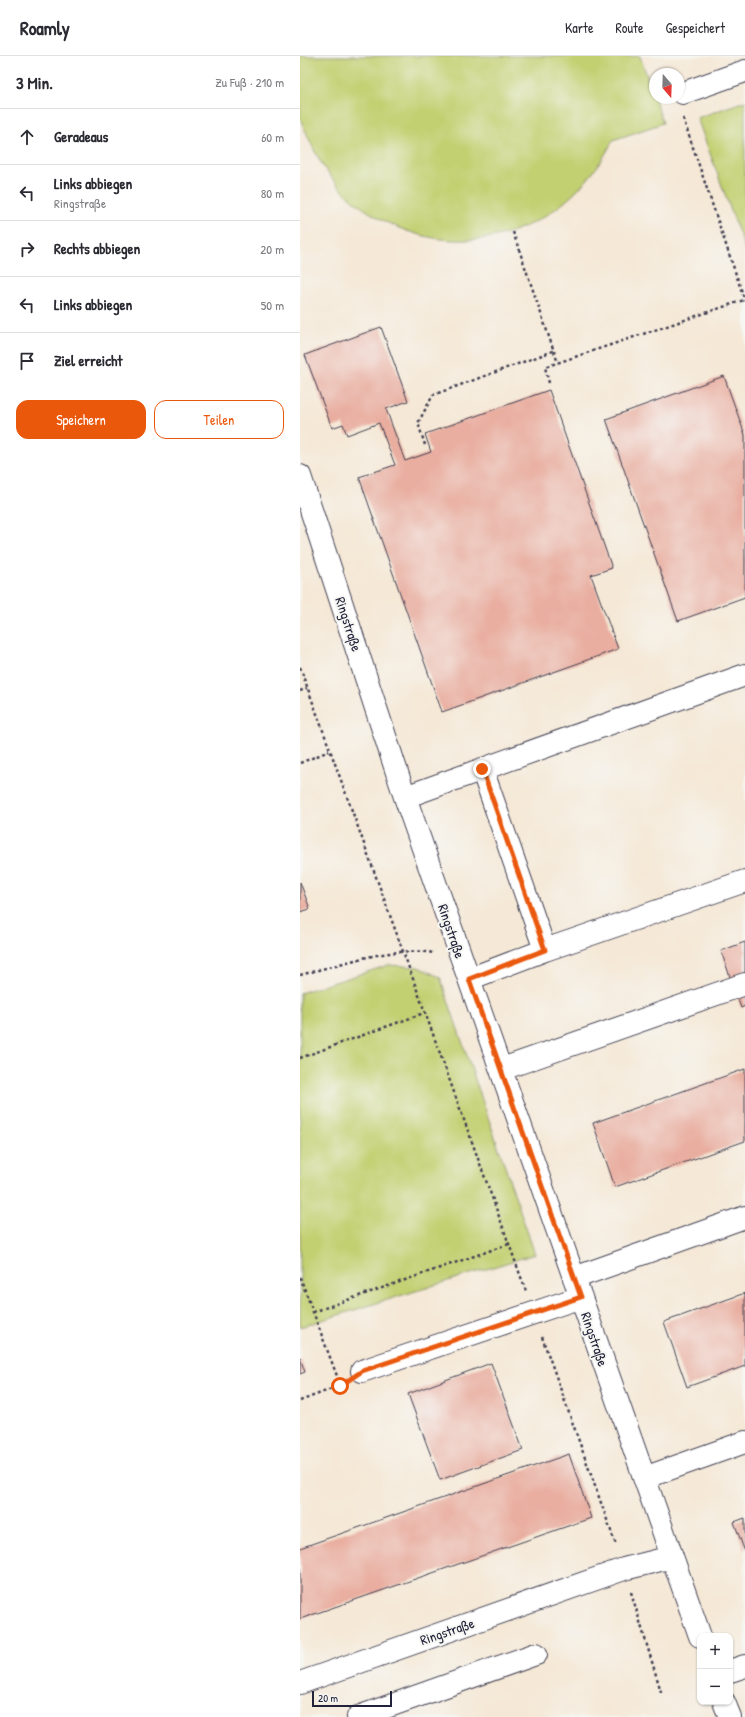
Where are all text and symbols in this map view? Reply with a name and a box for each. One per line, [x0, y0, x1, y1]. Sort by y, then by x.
text: Roamly [20, 15, 70, 41]
text: Karte [565, 18, 594, 37]
text: Route [616, 18, 644, 37]
text: Gespeichert [666, 18, 725, 37]
north arrow [649, 68, 685, 104]
text: 3 Min. [16, 71, 53, 94]
text: Zu Fuß · 210 m [215, 73, 284, 91]
icon: ahead [16, 126, 38, 148]
text: Geradeaus [54, 126, 108, 147]
text: 60 m [261, 128, 284, 146]
text: Links abbiegen [54, 173, 132, 194]
icon: left [16, 182, 38, 204]
text: 80 m [261, 184, 284, 202]
text: Ringstraße [54, 194, 106, 212]
icon: right [16, 238, 38, 260]
text: Rechts abbiegen [54, 238, 140, 259]
text: 20 m [260, 240, 284, 258]
icon: left [16, 294, 38, 316]
text: Links abbiegen [54, 294, 132, 315]
text: 50 m [261, 296, 284, 314]
icon: arrive [16, 350, 38, 372]
text: Ziel erreicht [54, 350, 123, 371]
button: Speichern [16, 400, 146, 439]
button: Teilen [154, 400, 284, 439]
street label: Ringstraße [330, 594, 367, 654]
route end [473, 760, 491, 778]
street label: Ringstraße [433, 901, 470, 961]
street label: Ringstraße [576, 1309, 613, 1369]
route start [331, 1377, 349, 1395]
street label: Ringstraße [417, 1613, 477, 1650]
map controls [697, 1633, 733, 1705]
button: + [697, 1633, 733, 1669]
button: − [697, 1669, 733, 1705]
scale bar [312, 1689, 392, 1708]
text: 20 m [318, 1691, 338, 1705]

